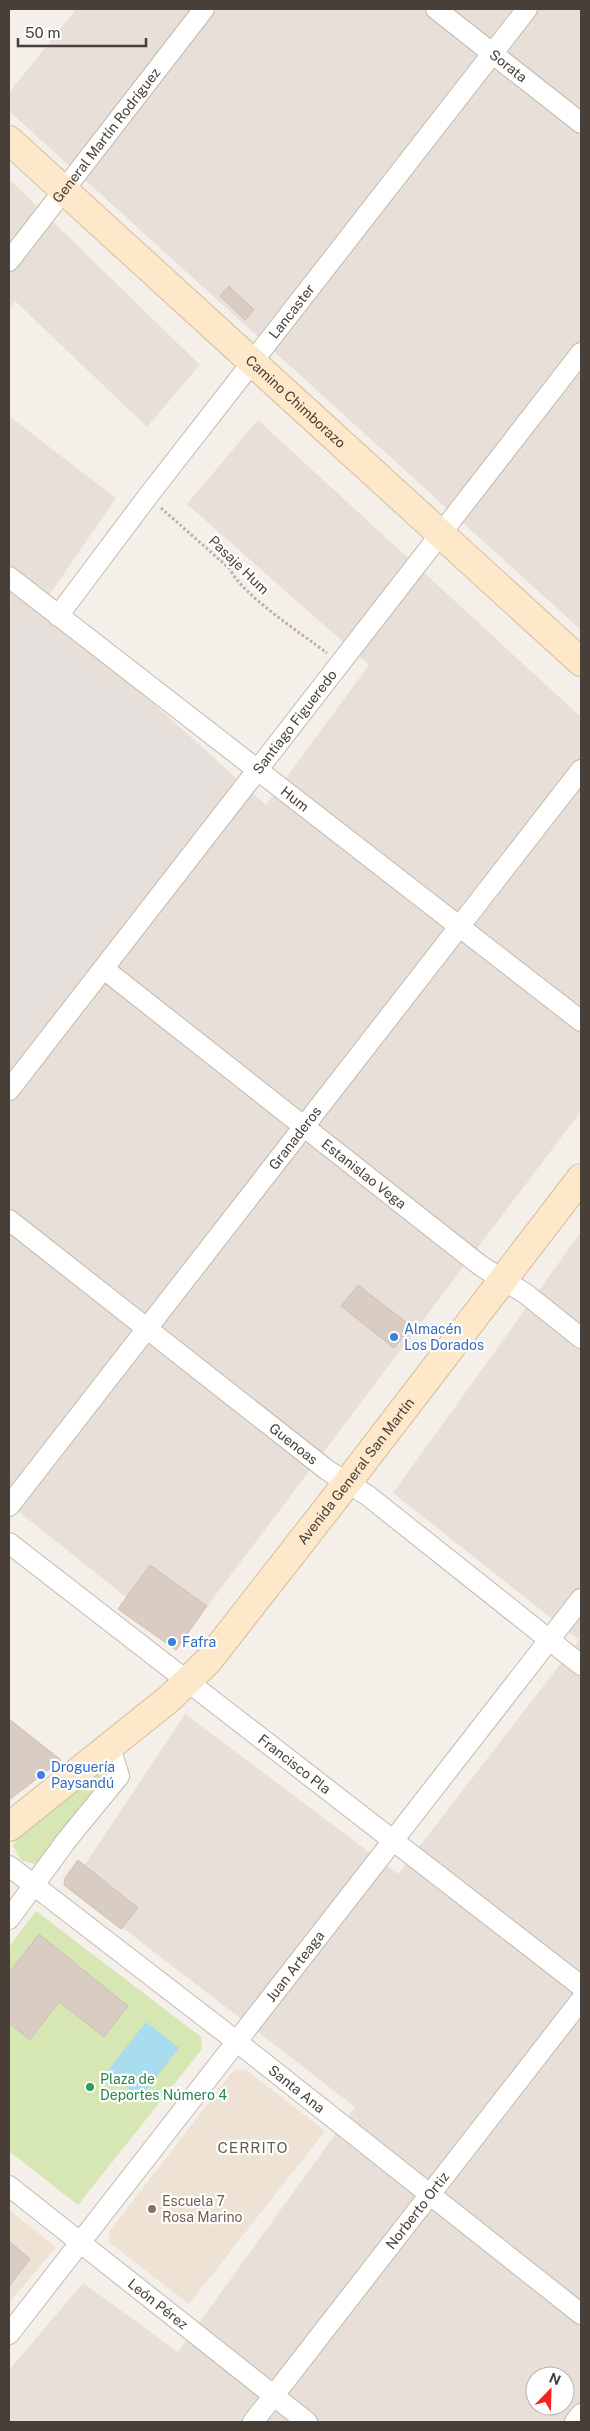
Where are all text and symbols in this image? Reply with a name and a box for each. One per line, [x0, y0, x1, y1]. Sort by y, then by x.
scale bar [18, 15, 145, 47]
text: 50 m [25, 24, 60, 41]
street label: Sorata [486, 46, 530, 85]
street label: General Martín Rodríguez [49, 64, 164, 206]
street label: Lancaster [266, 281, 318, 342]
street label: Camino Chimborazo [242, 352, 349, 451]
street label: Pasaje Hum [206, 532, 272, 598]
street label: Santiago Figueredo [249, 667, 340, 777]
street label: Hum [278, 783, 312, 815]
street label: Granaderos [265, 1103, 325, 1173]
street label: Estanislao Vega [319, 1136, 409, 1212]
place label: Almacén Los Dorados [404, 1321, 484, 1353]
marker: Almacén Los Dorados [388, 1331, 400, 1343]
street label: Avenida General San Martín [294, 1395, 417, 1548]
street label: Guenoas [266, 1420, 321, 1468]
place label: Fafra [182, 1634, 216, 1650]
marker: Fafra [166, 1636, 178, 1648]
street label: Francisco Pla [255, 1731, 334, 1797]
place label: Droguería Paysandú [51, 1759, 115, 1791]
marker: Droguería Paysandú [35, 1769, 47, 1781]
street label: Juan Arteaga [263, 1928, 328, 2005]
street label: Santa Ana [265, 2062, 328, 2116]
place label: Plaza de Deportes Número 4 [100, 2071, 227, 2103]
marker: Plaza de Deportes Número 4 [84, 2081, 96, 2093]
district label: CERRITO [217, 2139, 289, 2156]
street label: Norberto Ortiz [383, 2169, 453, 2252]
place label: Escuela 7 Rosa Marino [162, 2193, 243, 2225]
marker: Escuela 7 Rosa Marino [146, 2203, 158, 2215]
street label: León Pérez [125, 2275, 191, 2333]
north arrow [525, 2366, 575, 2416]
text: N [547, 2370, 563, 2389]

